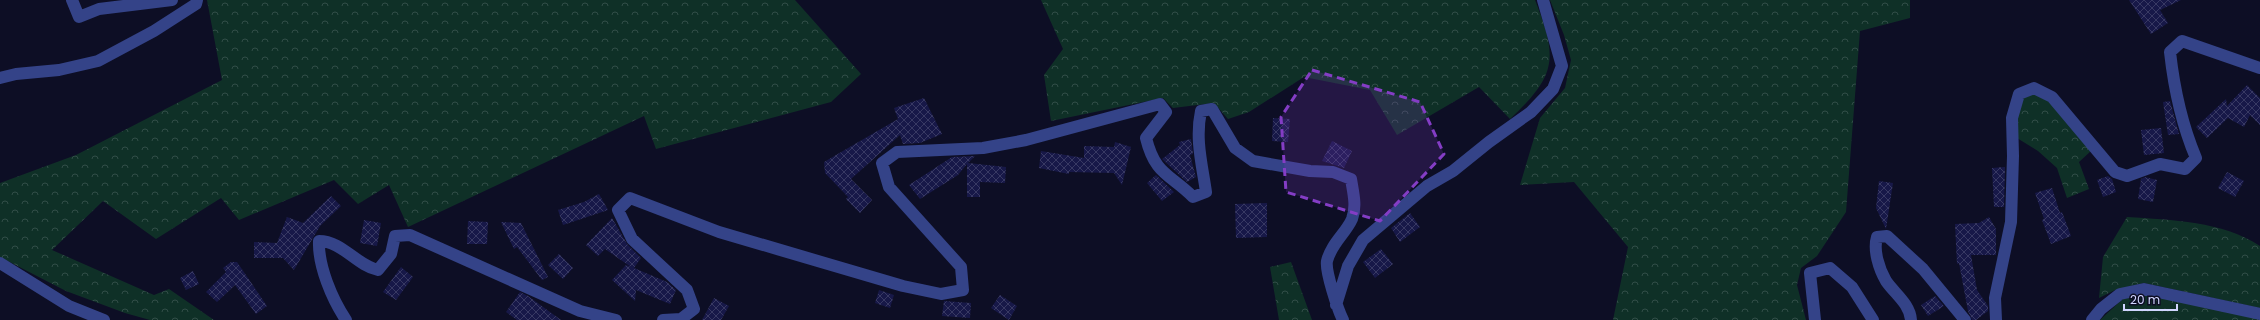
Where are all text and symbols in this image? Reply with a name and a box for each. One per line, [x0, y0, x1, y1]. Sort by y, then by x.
scale bar [2124, 286, 2177, 312]
text: 20 m [2130, 291, 2160, 308]

